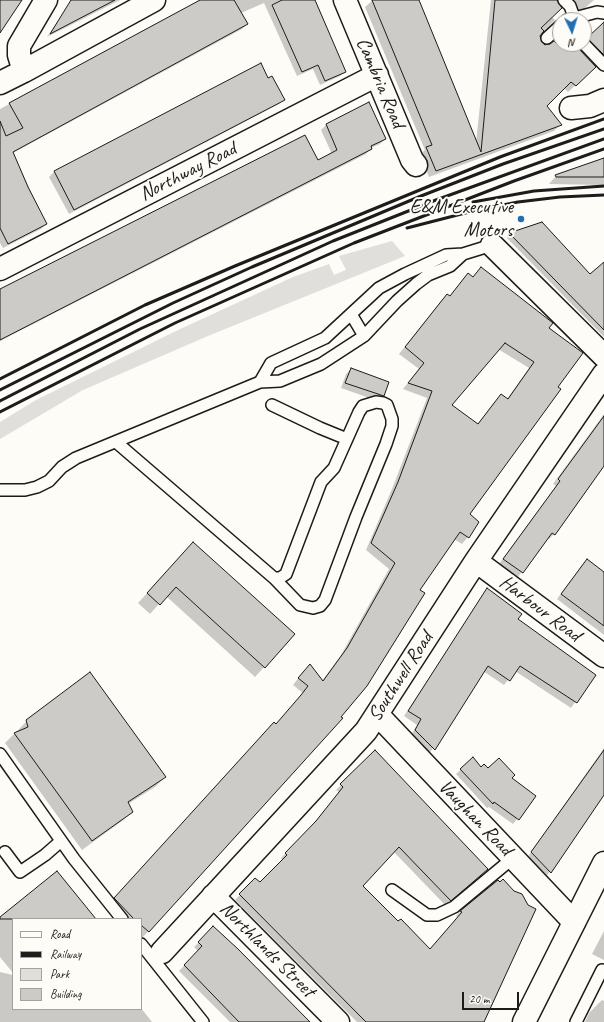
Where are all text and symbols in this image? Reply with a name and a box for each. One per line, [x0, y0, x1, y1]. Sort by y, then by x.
north arrow [552, 12, 592, 52]
street label: Cambria Road [350, 34, 410, 132]
text: N [569, 36, 577, 50]
street label: Northway Road [136, 137, 240, 207]
place label: E&M Executive Motors [410, 196, 513, 243]
marker: E&M Executive Motors [516, 214, 526, 224]
street label: Harbour Road [494, 571, 586, 647]
street label: Southwell Road [363, 628, 439, 726]
street label: Vaughan Road [433, 775, 517, 861]
street label: Northlands Street [214, 897, 320, 1003]
legend [12, 918, 142, 1010]
text: Road [50, 926, 70, 942]
text: Railway [50, 946, 81, 962]
text: Park [50, 966, 69, 982]
scale bar [464, 984, 521, 1010]
text: Building [50, 986, 82, 1002]
text: 20 m [469, 991, 489, 1007]

